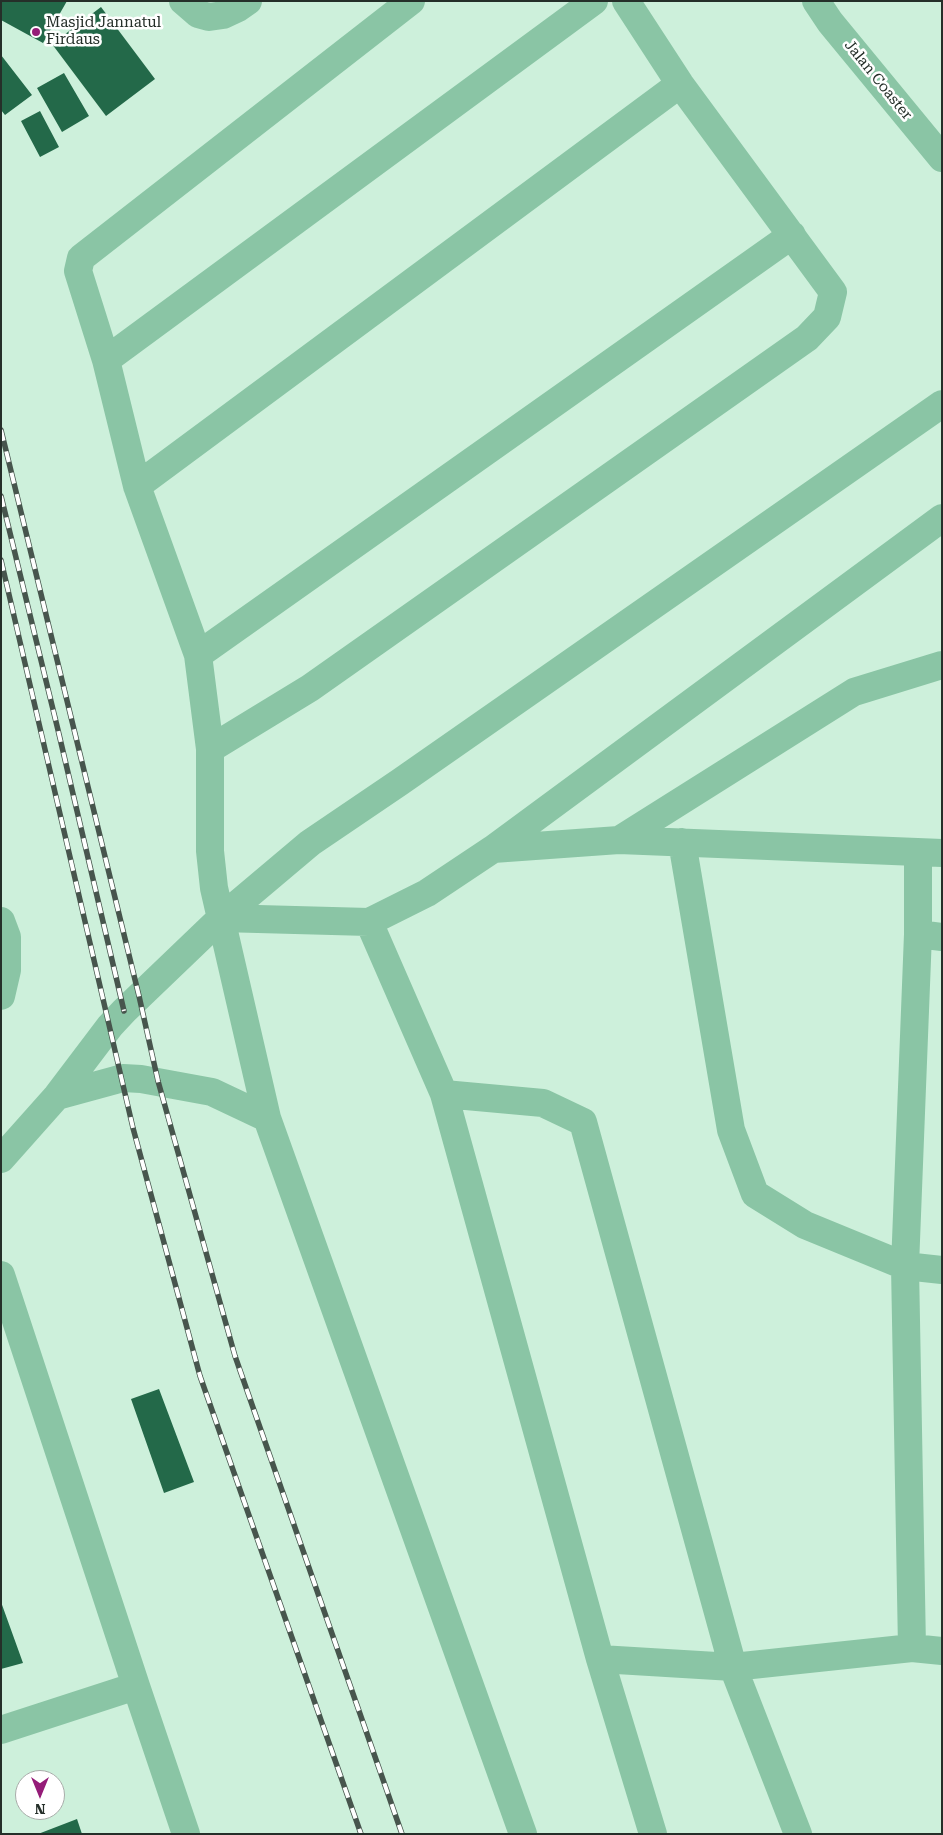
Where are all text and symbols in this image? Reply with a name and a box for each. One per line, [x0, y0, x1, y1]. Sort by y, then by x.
place label: Masjid Jannatul Firdaus [46, 14, 161, 49]
marker: Masjid Jannatul Firdaus [30, 26, 42, 38]
street label: Jalan Coaster [840, 36, 916, 124]
north arrow [15, 1770, 65, 1820]
text: N [35, 1801, 45, 1817]

